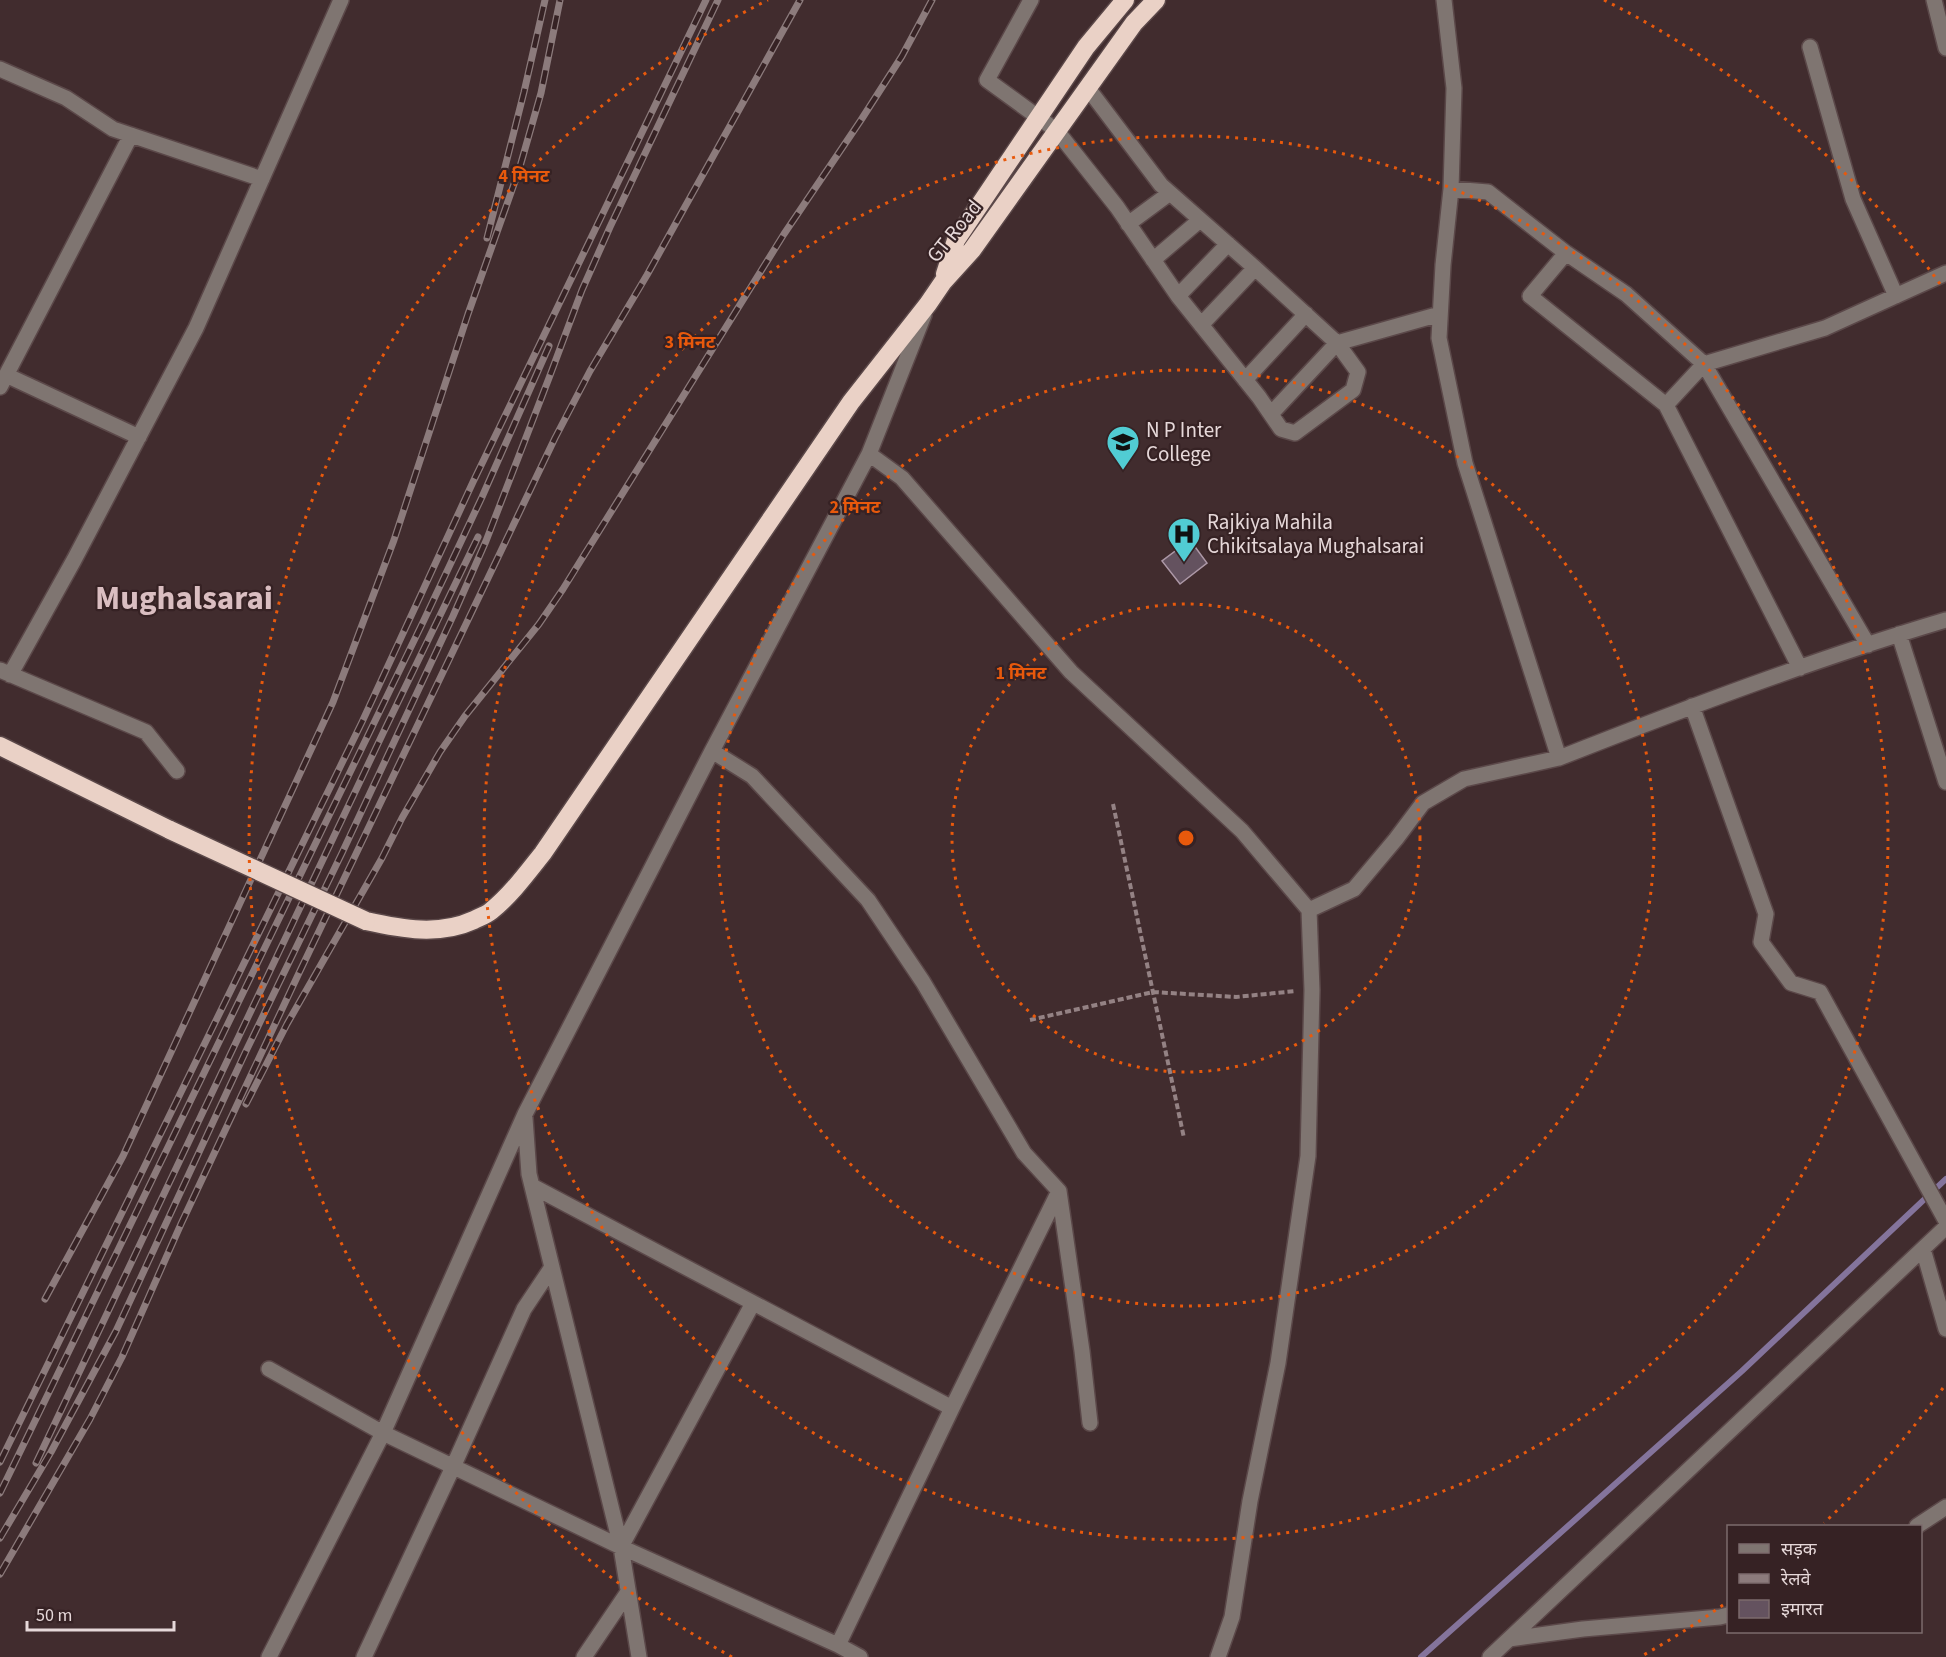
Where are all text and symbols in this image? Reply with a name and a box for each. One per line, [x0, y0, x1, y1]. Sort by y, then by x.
text: 4 मिनट [499, 164, 550, 189]
street label: GT Road [919, 193, 989, 269]
text: 3 मिनट [665, 330, 716, 355]
place label: N P Inter College [1146, 415, 1222, 469]
school or university icon: N P Inter College [1105, 424, 1141, 471]
text: 2 मिनट [830, 495, 881, 520]
place label: Rajkiya Mahila Chikitsalaya Mughalsarai [1207, 507, 1424, 561]
hospital icon: Rajkiya Mahila Chikitsalaya Mughalsarai [1166, 516, 1202, 563]
district label: Mughalsarai [95, 575, 273, 622]
text: 1 मिनट [996, 661, 1047, 686]
centre of rings [1176, 828, 1196, 848]
legend [1727, 1525, 1922, 1633]
text: सड़क [1781, 1537, 1818, 1562]
text: रेलवे [1780, 1567, 1812, 1592]
scale bar [27, 1594, 174, 1632]
text: इमारत [1781, 1597, 1824, 1622]
text: 50 m [36, 1603, 72, 1628]

